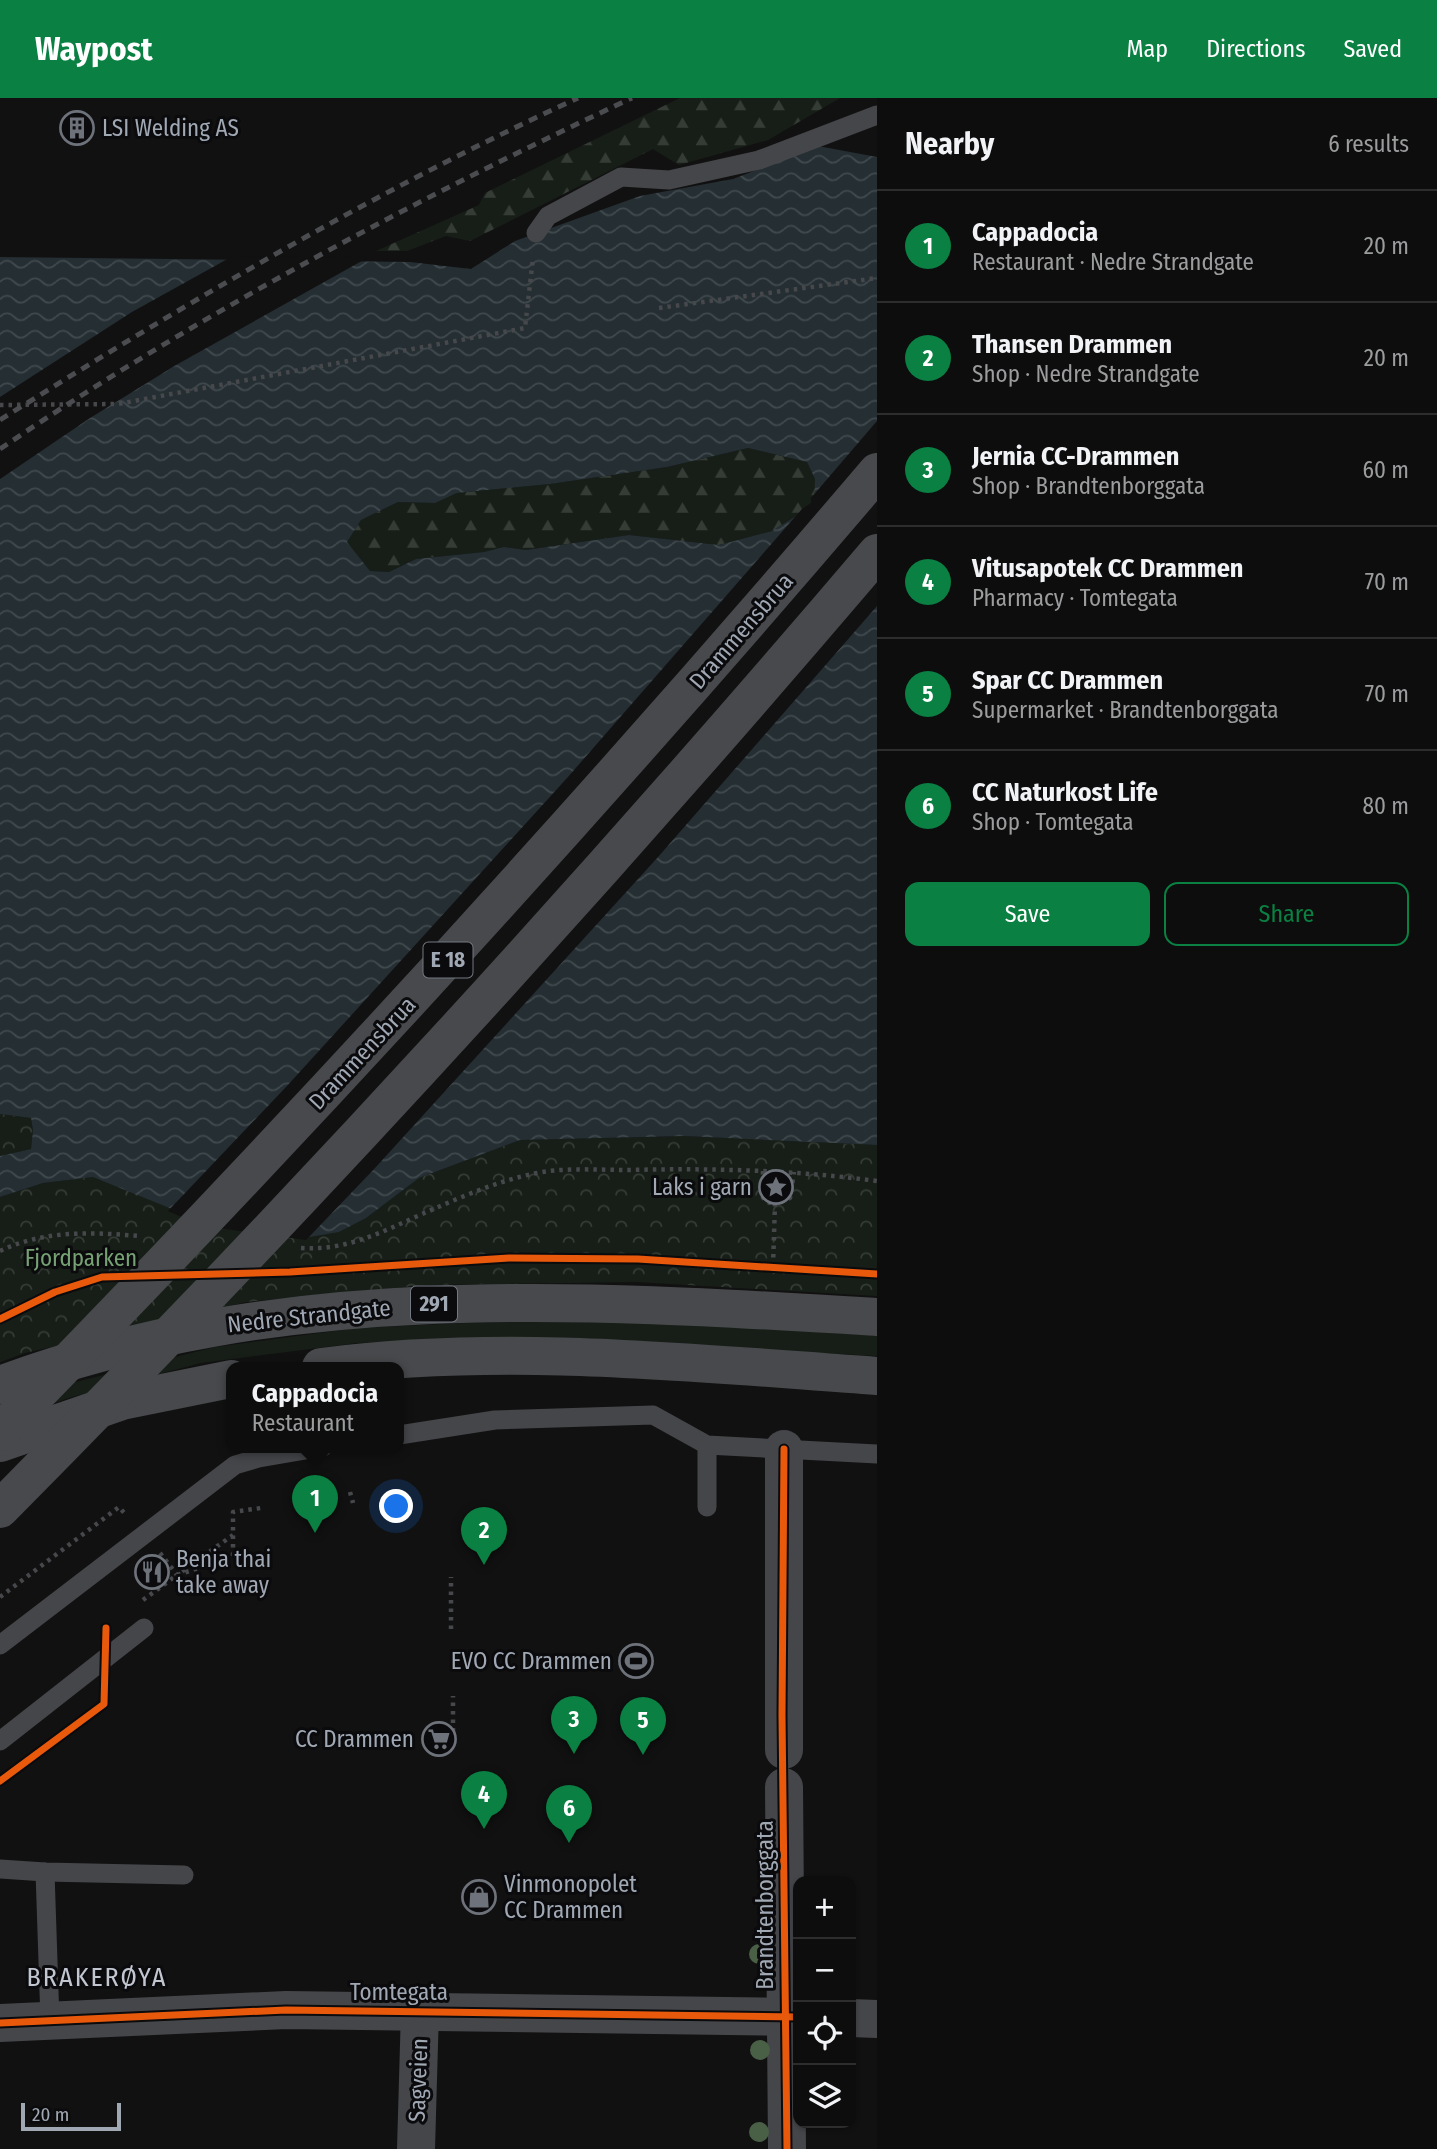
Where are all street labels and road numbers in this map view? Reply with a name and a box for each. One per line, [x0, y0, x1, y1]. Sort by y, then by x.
street label: Drammensbrua [683, 567, 799, 695]
road number: E 18 [424, 942, 472, 978]
street label: Drammensbrua [303, 991, 421, 1115]
road number: 291 [411, 1286, 457, 1322]
street label: Nedre Strandgate [226, 1294, 392, 1338]
street label: Brandtenborggata [751, 1820, 779, 1990]
street label: Tomtegata [350, 1978, 448, 2006]
street label: Sagveien [403, 2038, 433, 2122]

